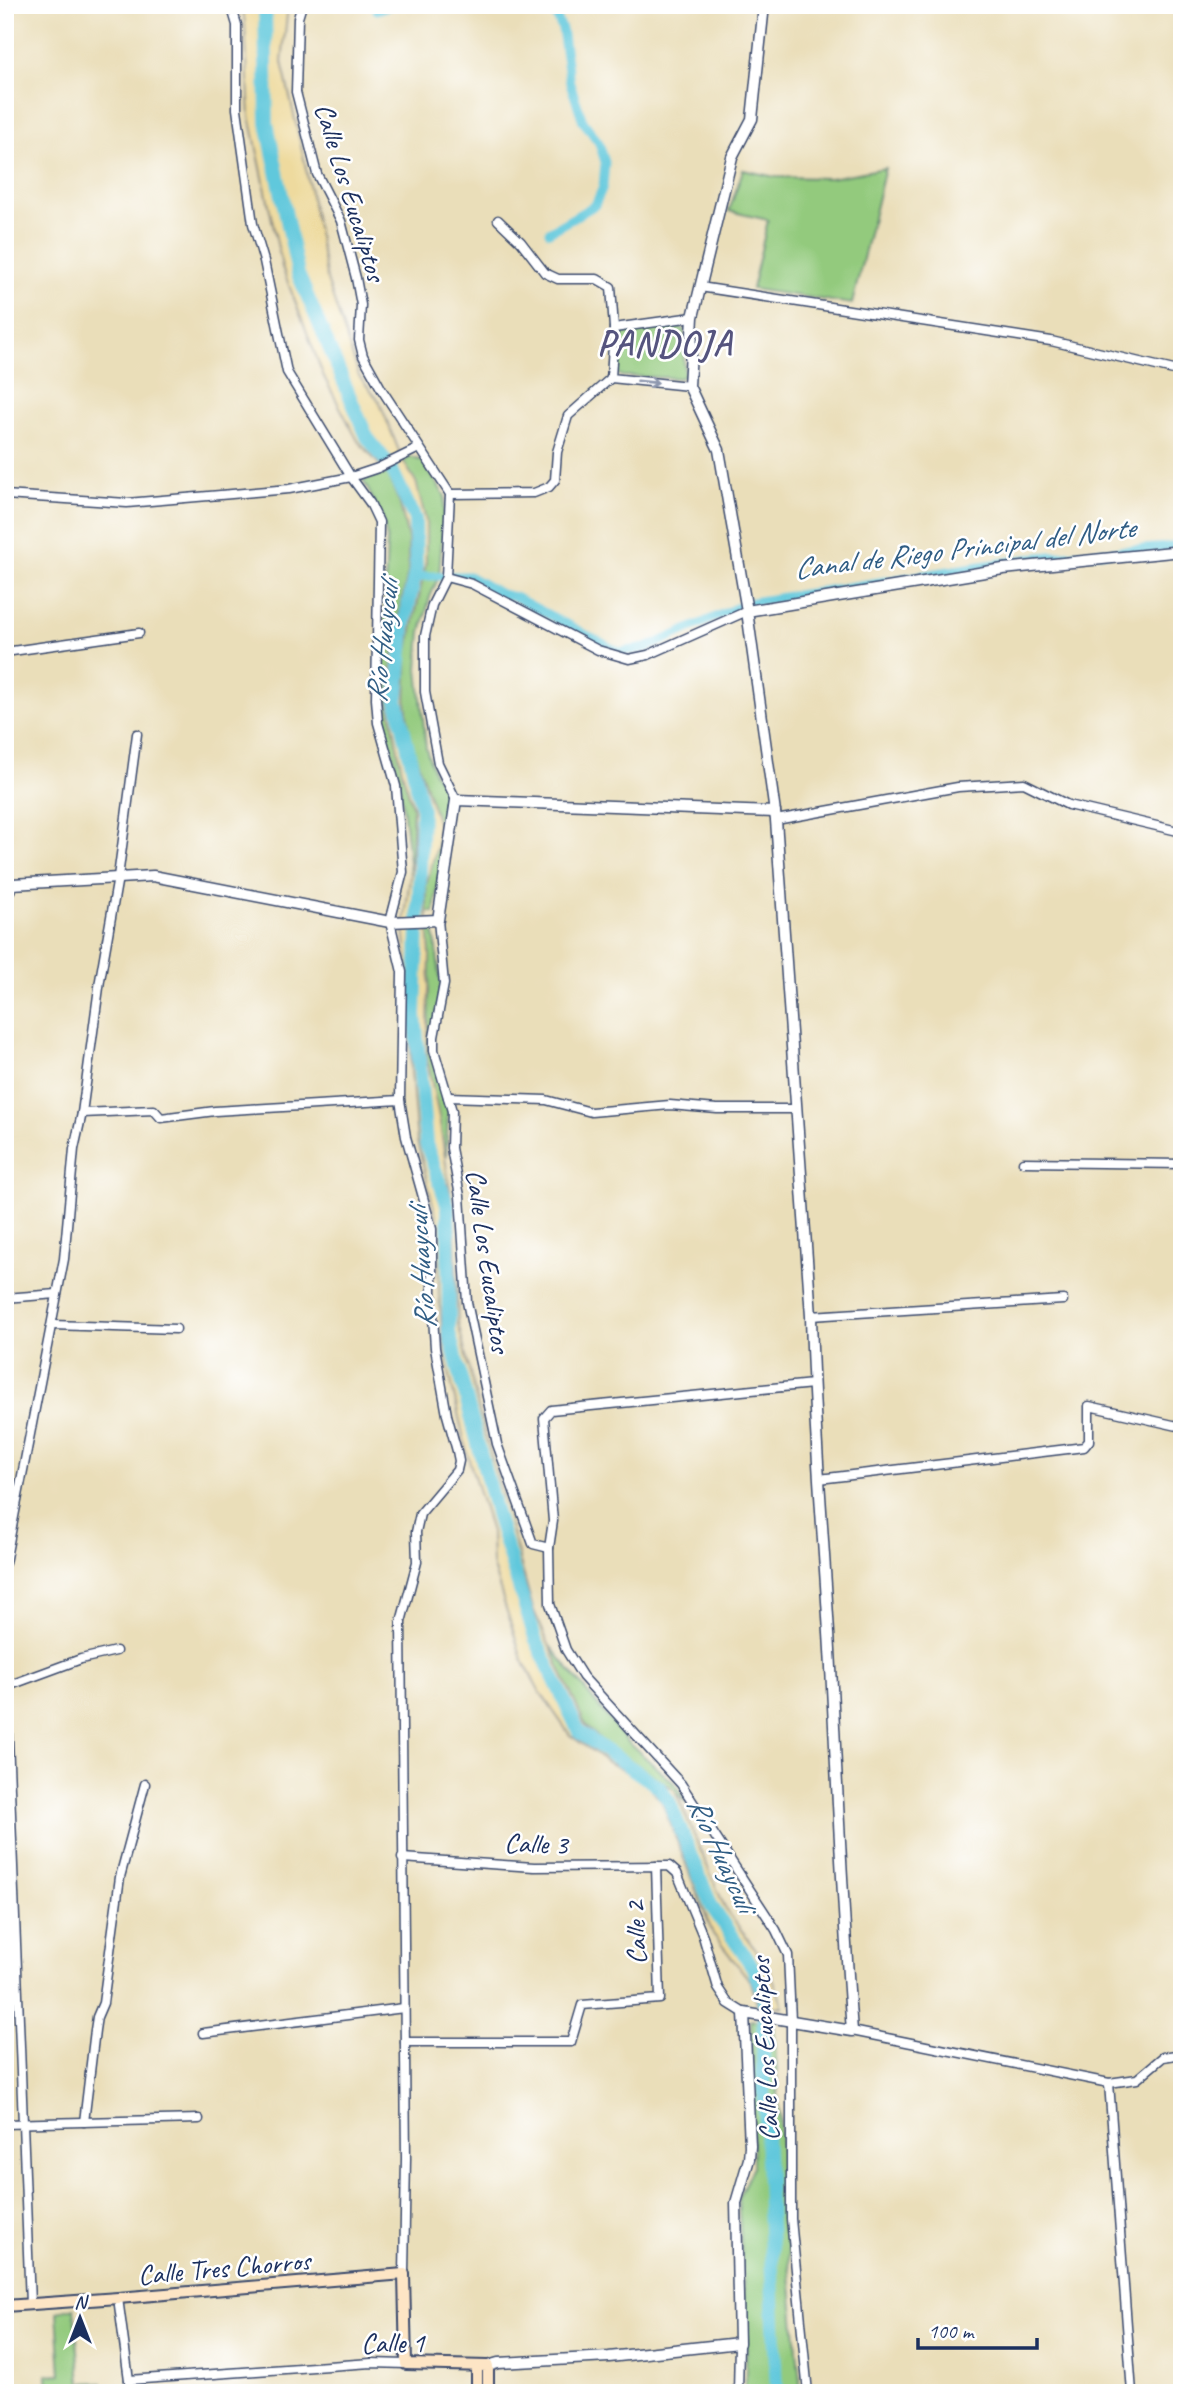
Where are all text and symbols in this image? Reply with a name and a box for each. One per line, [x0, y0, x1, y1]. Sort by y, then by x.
street label: Calle Los Eucaliptos [307, 99, 395, 288]
district label: PANDOJA [597, 321, 733, 366]
one-way arrow [636, 375, 659, 388]
water label: Canal de Riego Principal del Norte [792, 508, 1141, 588]
water label: Río Huayculi [357, 571, 408, 704]
street label: Calle Los Eucaliptos [458, 1167, 519, 1357]
water label: Río Huayculi [397, 1198, 444, 1330]
water label: Río Huayculi [679, 1791, 768, 1924]
street label: Calle 3 [504, 1825, 571, 1862]
street label: Calle 2 [617, 1898, 654, 1965]
street label: Calle Los Eucaliptos [742, 1953, 787, 2142]
street label: Calle Tres Chorros [136, 2242, 314, 2292]
north arrow [46, 2282, 116, 2352]
text: N [74, 2290, 89, 2314]
scale bar [918, 2307, 1036, 2351]
text: 100 m [928, 2318, 975, 2344]
street label: Calle 1 [361, 2325, 426, 2360]

